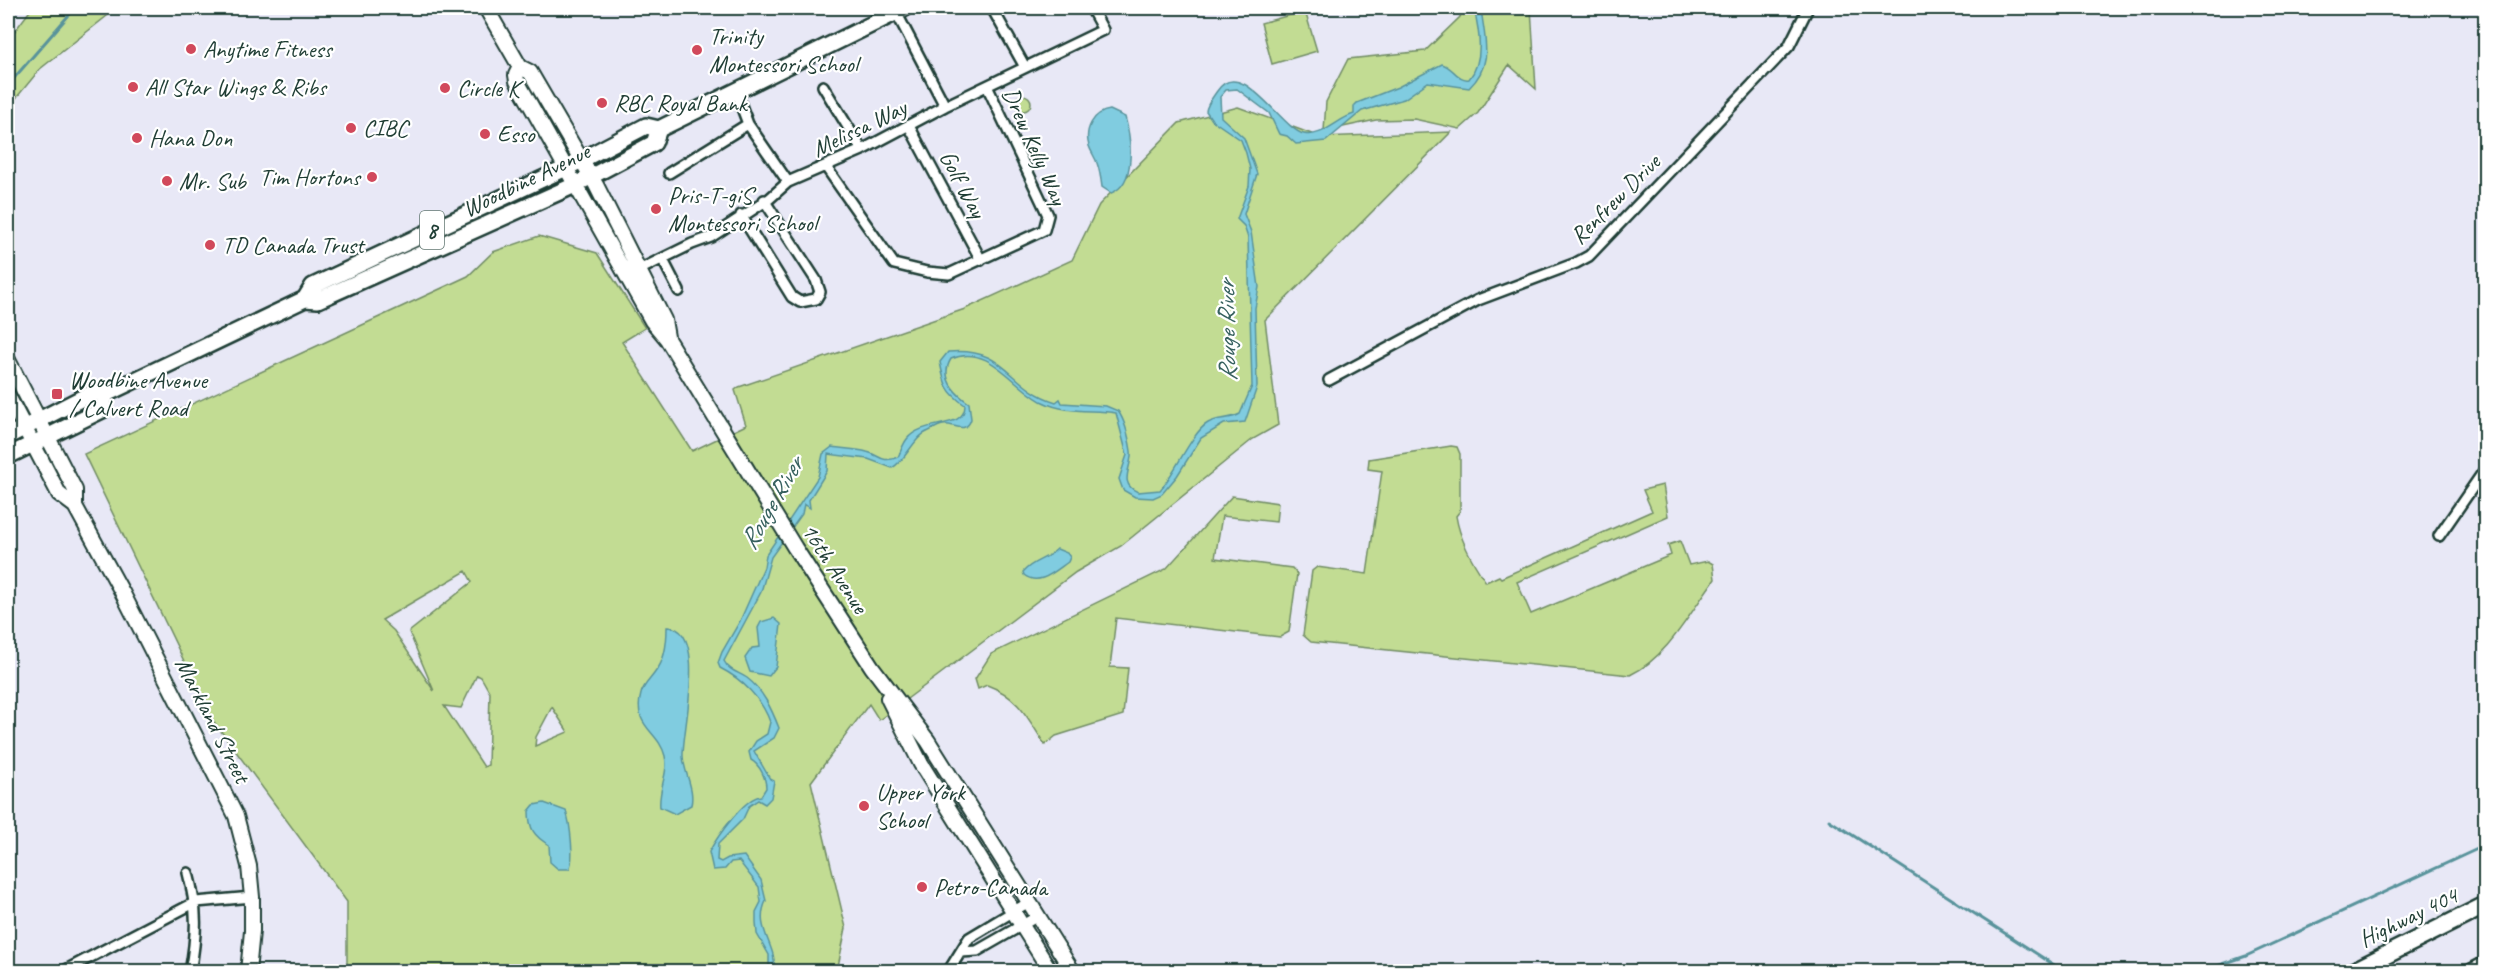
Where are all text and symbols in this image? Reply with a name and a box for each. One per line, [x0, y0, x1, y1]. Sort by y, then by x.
place label: Trinity Montessori School [709, 21, 862, 79]
place label: Anytime Fitness [203, 34, 333, 64]
marker: Anytime Fitness [184, 42, 198, 56]
marker: Trinity Montessori School [690, 43, 704, 57]
place label: All Star Wings & Ribs [145, 72, 328, 102]
place label: Circle K [457, 73, 525, 103]
marker: All Star Wings & Ribs [126, 80, 140, 94]
marker: Circle K [438, 81, 452, 95]
street label: Drew Kelly Way [996, 83, 1075, 211]
place label: RBC Royal Bank [614, 88, 749, 118]
street label: Melissa Way [807, 92, 913, 164]
marker: RBC Royal Bank [595, 96, 609, 110]
place label: CIBC [363, 113, 410, 143]
place label: Esso [497, 119, 536, 149]
marker: CIBC [344, 121, 358, 135]
place label: Hana Don [149, 123, 233, 153]
marker: Esso [478, 127, 492, 141]
marker: Hana Don [130, 131, 144, 145]
street label: Woodbine Avenue [457, 135, 597, 224]
street label: Golf Way [933, 145, 994, 224]
street label: Renfrew Drive [1564, 146, 1668, 250]
place label: Tim Hortons [259, 162, 362, 192]
place label: Mr. Sub [179, 166, 247, 196]
marker: Tim Hortons [365, 170, 379, 184]
marker: Mr. Sub [160, 174, 174, 188]
place label: Pris-T-giS Montessori School [668, 180, 821, 238]
marker: Pris-T-giS Montessori School [649, 202, 663, 216]
road number: 8 [420, 211, 444, 249]
place label: TD Canada Trust [222, 230, 366, 260]
marker: TD Canada Trust [203, 238, 217, 252]
water label: Rouge River [1209, 276, 1244, 382]
place label: Woodbine Avenue / Calvert Road [69, 365, 209, 423]
marker: Woodbine Avenue / Calvert Road [50, 387, 64, 401]
water label: Rouge River [732, 447, 813, 555]
street label: 16th Avenue [795, 517, 876, 621]
street label: Markland Street [169, 652, 258, 790]
place label: Upper York School [876, 777, 967, 835]
marker: Upper York School [857, 799, 871, 813]
place label: Petro-Canada [934, 872, 1049, 902]
street label: Highway 404 [2354, 879, 2464, 954]
marker: Petro-Canada [915, 880, 929, 894]

